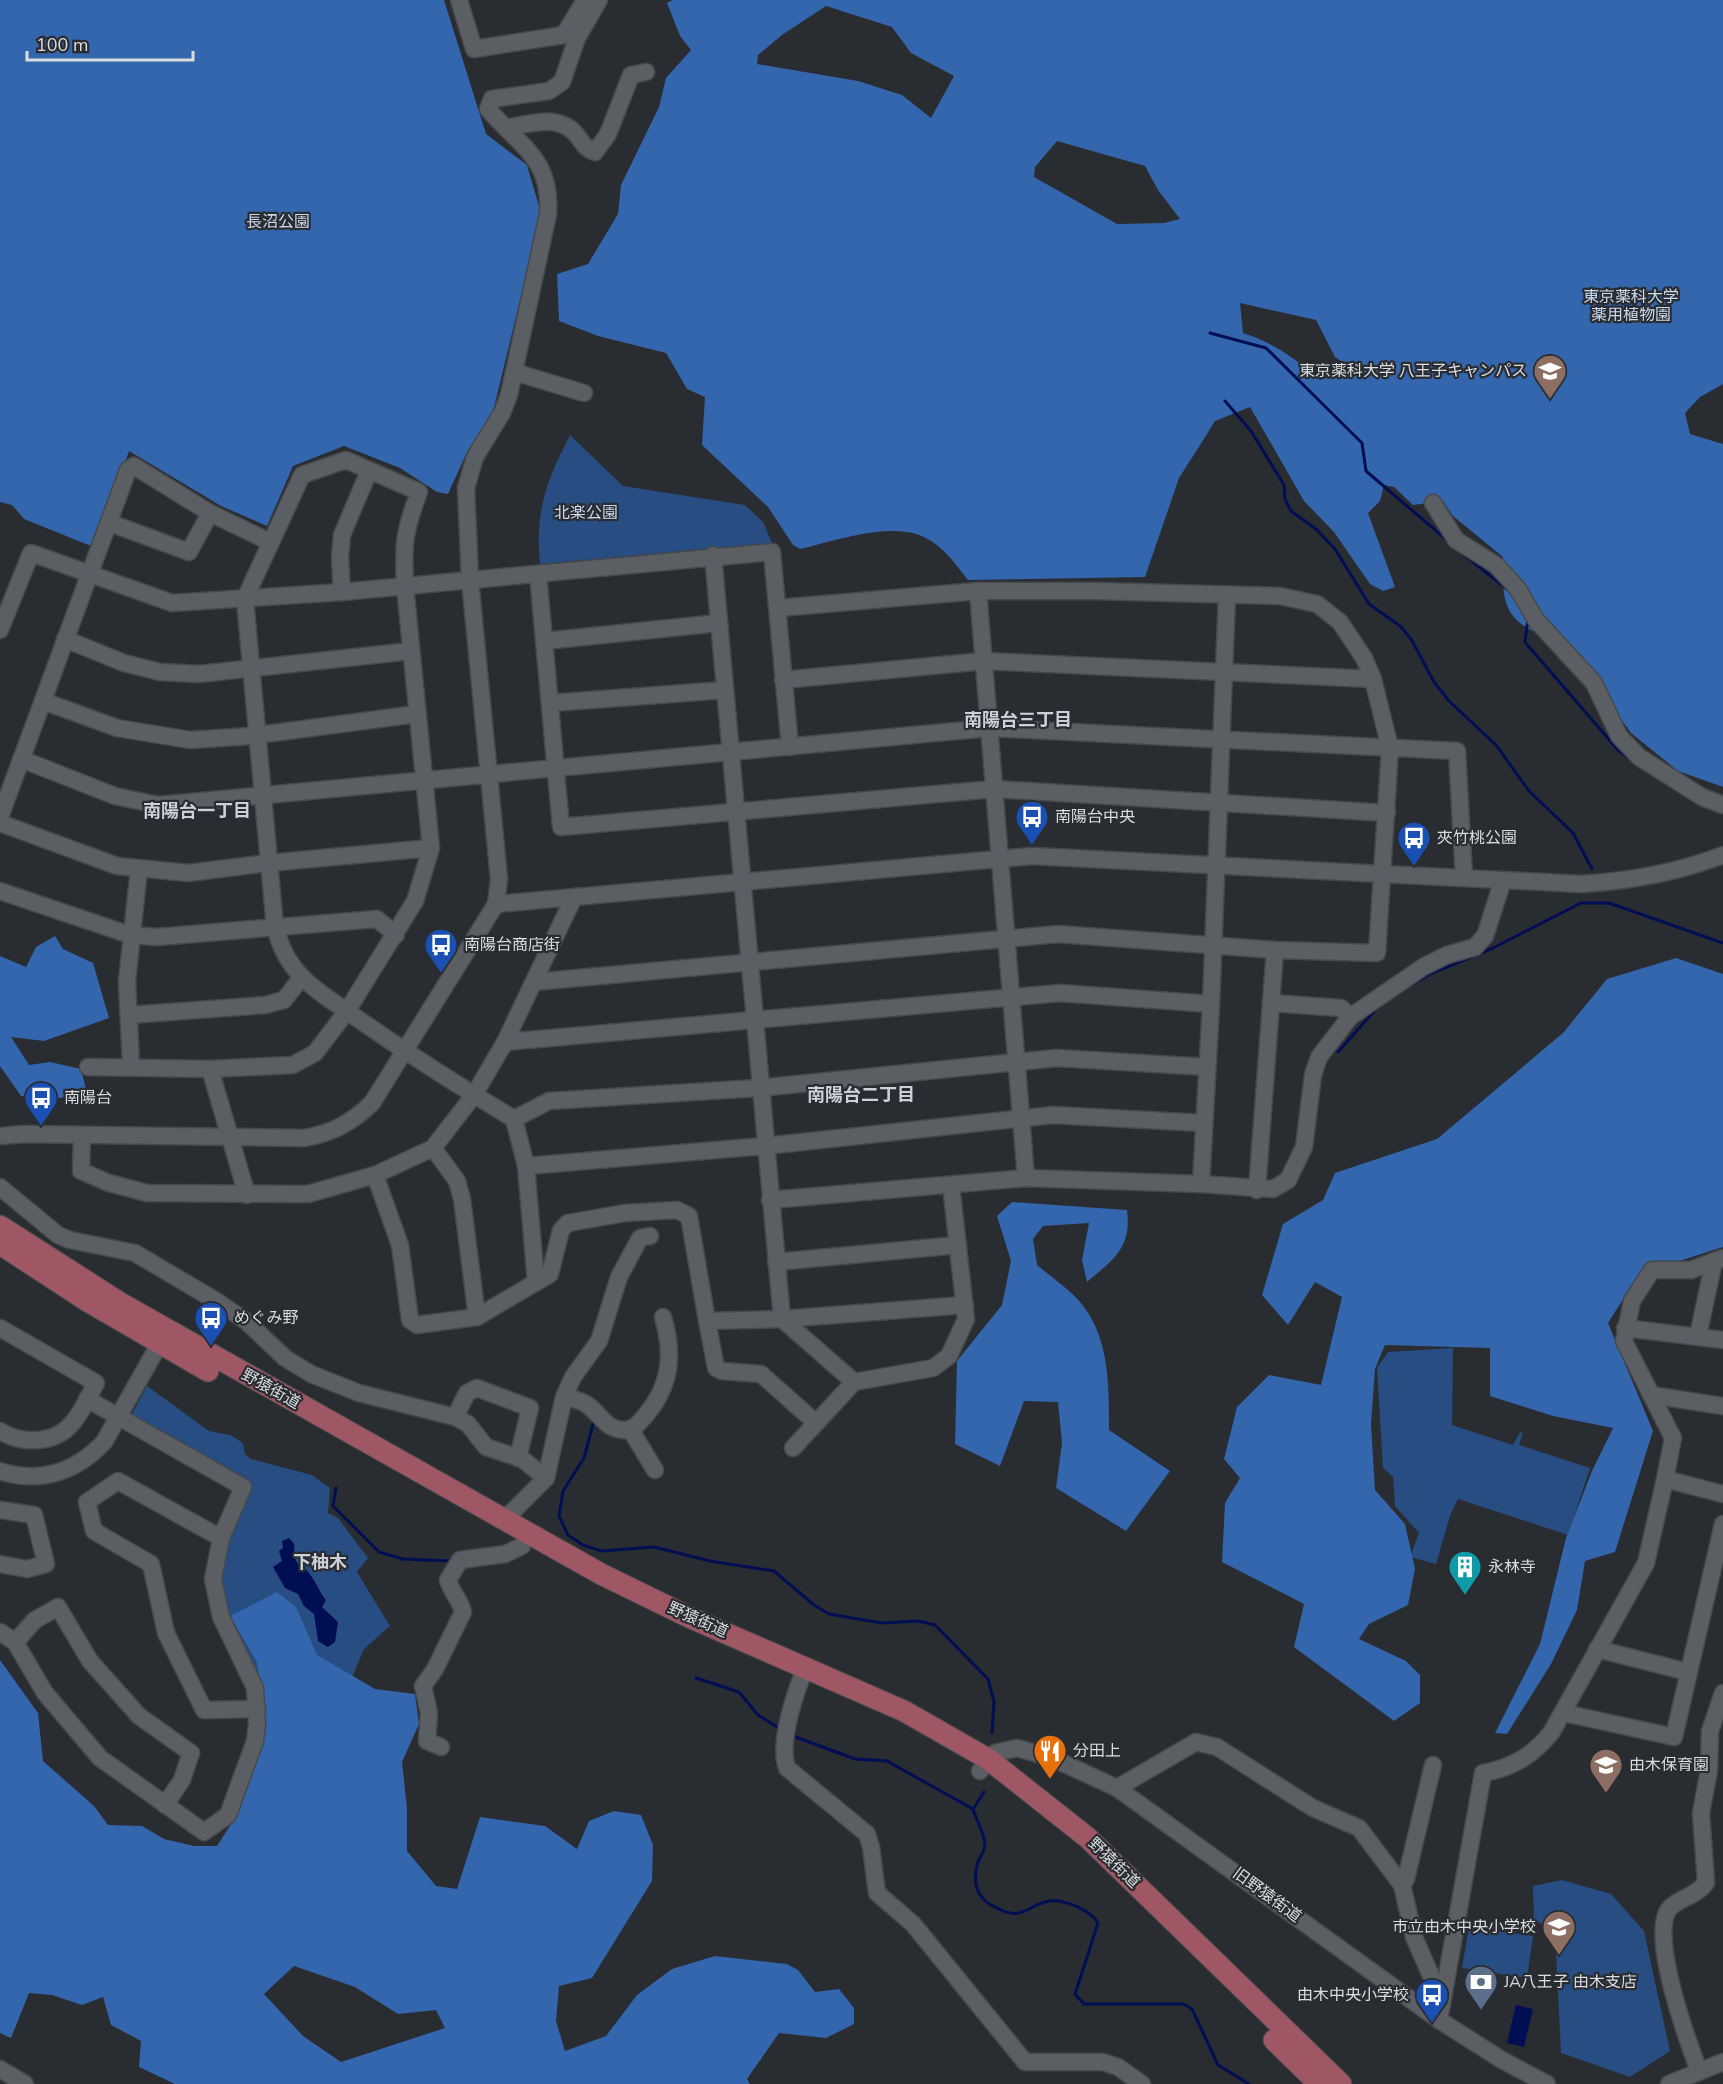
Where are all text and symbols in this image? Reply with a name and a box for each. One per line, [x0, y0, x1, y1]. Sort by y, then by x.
scale bar [27, 24, 194, 62]
text: 100 m [36, 33, 88, 57]
park label: 長沼公園 [246, 211, 310, 233]
park label: 東京薬科大学 薬用植物園 [1583, 286, 1679, 326]
school or university icon: 東京薬科大学 八王子キャンパス [1532, 353, 1568, 400]
place label: 東京薬科大学 八王子キャンパス [1299, 360, 1527, 382]
park label: 北楽公園 [554, 502, 618, 524]
district label: 南陽台三丁目 [964, 708, 1072, 732]
district label: 南陽台一丁目 [143, 799, 251, 823]
bus stop icon: 南陽台中央 [1014, 799, 1050, 846]
place label: 南陽台中央 [1055, 806, 1135, 828]
bus stop icon: 夾竹桃公園 [1396, 820, 1432, 867]
place label: 夾竹桃公園 [1437, 827, 1517, 849]
bus stop icon: 南陽台商店街 [423, 927, 459, 974]
place label: 南陽台商店街 [464, 934, 560, 956]
bus stop icon: 南陽台 [23, 1080, 59, 1127]
district label: 南陽台二丁目 [807, 1083, 915, 1107]
place label: 南陽台 [64, 1087, 112, 1109]
bus stop icon: めぐみ野 [193, 1300, 229, 1347]
place label: めぐみ野 [234, 1307, 298, 1329]
street label: 野猿街道 [238, 1364, 304, 1414]
building icon: 永林寺 [1447, 1549, 1483, 1596]
district label: 下柚木 [293, 1550, 347, 1574]
place label: 永林寺 [1488, 1556, 1536, 1578]
street label: 野猿街道 [664, 1597, 732, 1643]
restaurant icon: 分田上 [1032, 1733, 1068, 1780]
place label: 分田上 [1073, 1740, 1121, 1762]
school or university icon: 由木保育園 [1588, 1747, 1624, 1794]
place label: 由木保育園 [1629, 1754, 1709, 1776]
street label: 野猿街道 [1083, 1833, 1145, 1893]
street label: 旧野猿街道 [1228, 1863, 1306, 1927]
school or university icon: 市立由木中央小学校 [1541, 1909, 1577, 1956]
place label: 市立由木中央小学校 [1392, 1916, 1536, 1938]
bank icon: JA八王子 由木支店 [1463, 1964, 1499, 2011]
place label: JA八王子 由木支店 [1503, 1971, 1637, 1993]
bus stop icon: 由木中央小学校 [1414, 1977, 1450, 2024]
place label: 由木中央小学校 [1297, 1984, 1409, 2006]

